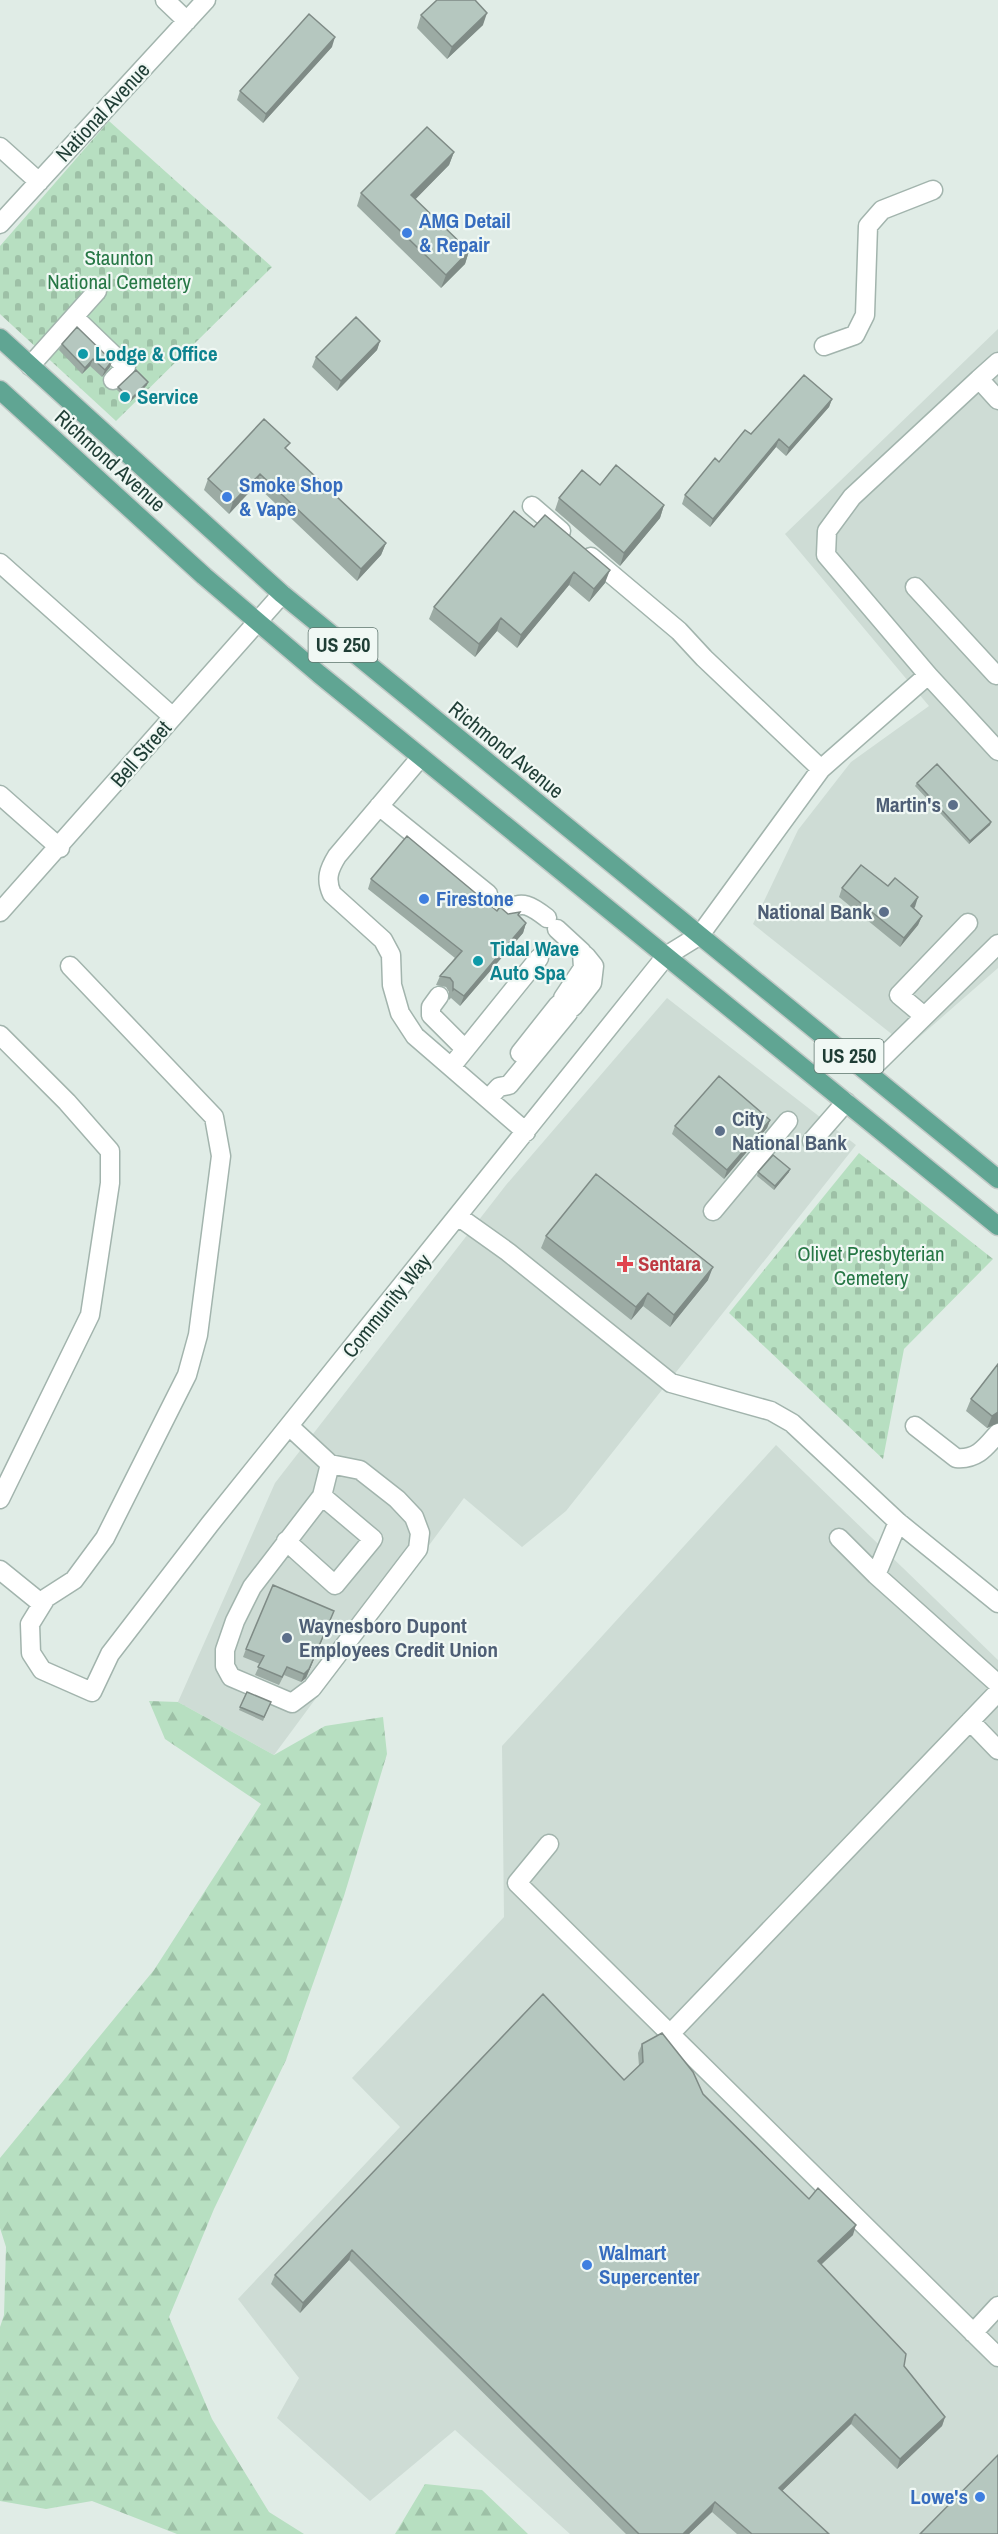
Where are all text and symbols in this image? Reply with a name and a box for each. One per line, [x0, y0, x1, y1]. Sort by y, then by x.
street label: National Avenue [49, 56, 156, 168]
place label: AMG Detail & Repair [419, 206, 511, 259]
marker: AMG Detail & Repair [400, 226, 414, 240]
park label: Staunton National Cemetery [47, 243, 191, 296]
place label: Lodge & Office [95, 339, 217, 368]
marker: Lodge & Office [76, 347, 90, 361]
place label: Service [137, 382, 198, 411]
marker: Service [118, 390, 132, 404]
street label: Richmond Avenue [48, 403, 172, 518]
place label: Smoke Shop & Vape [239, 470, 343, 523]
marker: Smoke Shop & Vape [220, 490, 234, 504]
road number: US 250 [308, 628, 378, 662]
street label: Richmond Avenue [443, 694, 570, 805]
street label: Bell Street [104, 714, 178, 793]
place label: Martin's [876, 790, 941, 819]
marker: Martin's [946, 798, 960, 812]
place label: Firestone [436, 884, 514, 913]
marker: Firestone [417, 892, 431, 906]
place label: National Bank [757, 897, 872, 926]
marker: National Bank [877, 905, 891, 919]
place label: Tidal Wave Auto Spa [490, 934, 579, 987]
marker: Tidal Wave Auto Spa [471, 954, 485, 968]
road number: US 250 [814, 1039, 884, 1073]
place label: City National Bank [732, 1104, 847, 1157]
marker: City National Bank [713, 1124, 727, 1138]
park label: Olivet Presbyterian Cemetery [797, 1239, 945, 1292]
street label: Community Way [335, 1247, 438, 1364]
place label: Sentara [638, 1249, 702, 1278]
marker: Sentara [616, 1255, 634, 1273]
place label: Waynesboro Dupont Employees Credit Union [299, 1611, 498, 1664]
marker: Waynesboro Dupont Employees Credit Union [280, 1631, 294, 1645]
place label: Walmart Supercenter [599, 2238, 700, 2291]
marker: Walmart Supercenter [580, 2258, 594, 2272]
place label: Lowe's [910, 2482, 968, 2511]
marker: Lowe's [973, 2490, 987, 2504]

